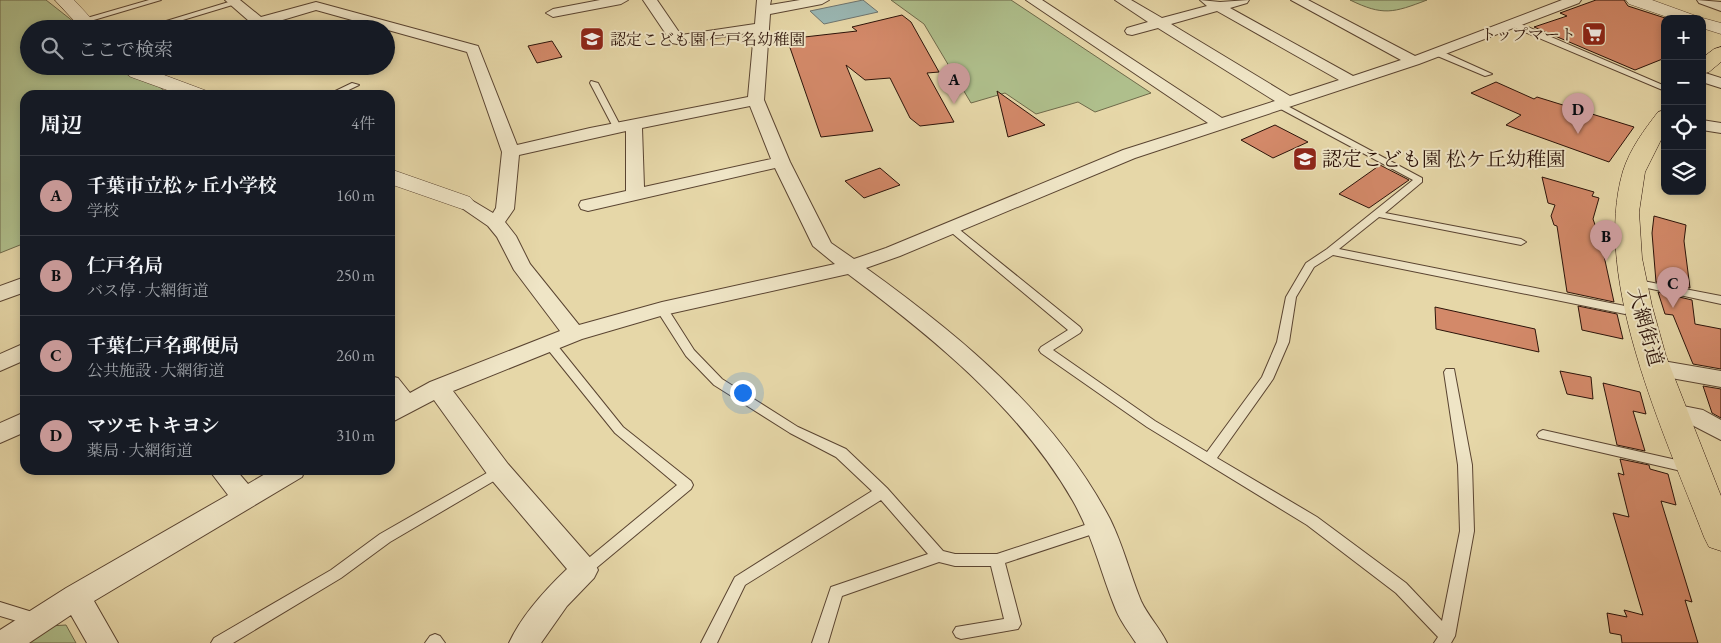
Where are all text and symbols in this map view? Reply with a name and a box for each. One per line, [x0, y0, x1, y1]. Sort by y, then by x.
map controls [1661, 15, 1706, 195]
button: + [1661, 15, 1706, 60]
search box [20, 20, 395, 75]
supermarket icon: トップマート [1581, 21, 1607, 47]
place label: トップマート [1480, 24, 1576, 45]
school or university icon: 認定こども園 仁戸名幼稚園 [579, 26, 605, 52]
place label: 認定こども園 仁戸名幼稚園 [610, 29, 805, 50]
icon: search [38, 34, 66, 62]
text: ここで検索 [78, 37, 173, 62]
button: − [1661, 60, 1706, 105]
pin: A [938, 63, 970, 104]
pin: D [1562, 93, 1594, 134]
button: locate [1661, 105, 1706, 150]
text: 周辺 [40, 111, 82, 138]
text: 4件 [351, 113, 375, 134]
school or university icon: 認定こども園 松ケ丘幼稚園 [1292, 146, 1318, 172]
place label: 認定こども園 松ケ丘幼稚園 [1322, 146, 1566, 172]
button: layers [1661, 150, 1706, 195]
text: 千葉市立松ヶ丘小学校 [87, 173, 277, 198]
text: A [50, 185, 62, 206]
text: 160 m [336, 185, 375, 206]
text: 学校 [87, 200, 119, 221]
pin: B [1590, 220, 1622, 261]
text: 仁戸名局 [87, 253, 163, 278]
text: B [51, 265, 61, 286]
text: 250 m [336, 265, 375, 286]
pin: C [1657, 267, 1689, 308]
text: バス停 · 大網街道 [87, 280, 209, 301]
street label: 大網街道 [1622, 285, 1670, 369]
text: 千葉仁戸名郵便局 [87, 333, 239, 358]
text: C [50, 345, 62, 366]
text: 260 m [336, 345, 375, 366]
text: 公共施設 · 大網街道 [87, 360, 225, 381]
your location [730, 380, 756, 406]
text: マツモトキヨシ [87, 413, 219, 438]
text: D [50, 425, 62, 446]
text: 310 m [336, 425, 375, 446]
text: 薬局 · 大網街道 [87, 440, 193, 461]

